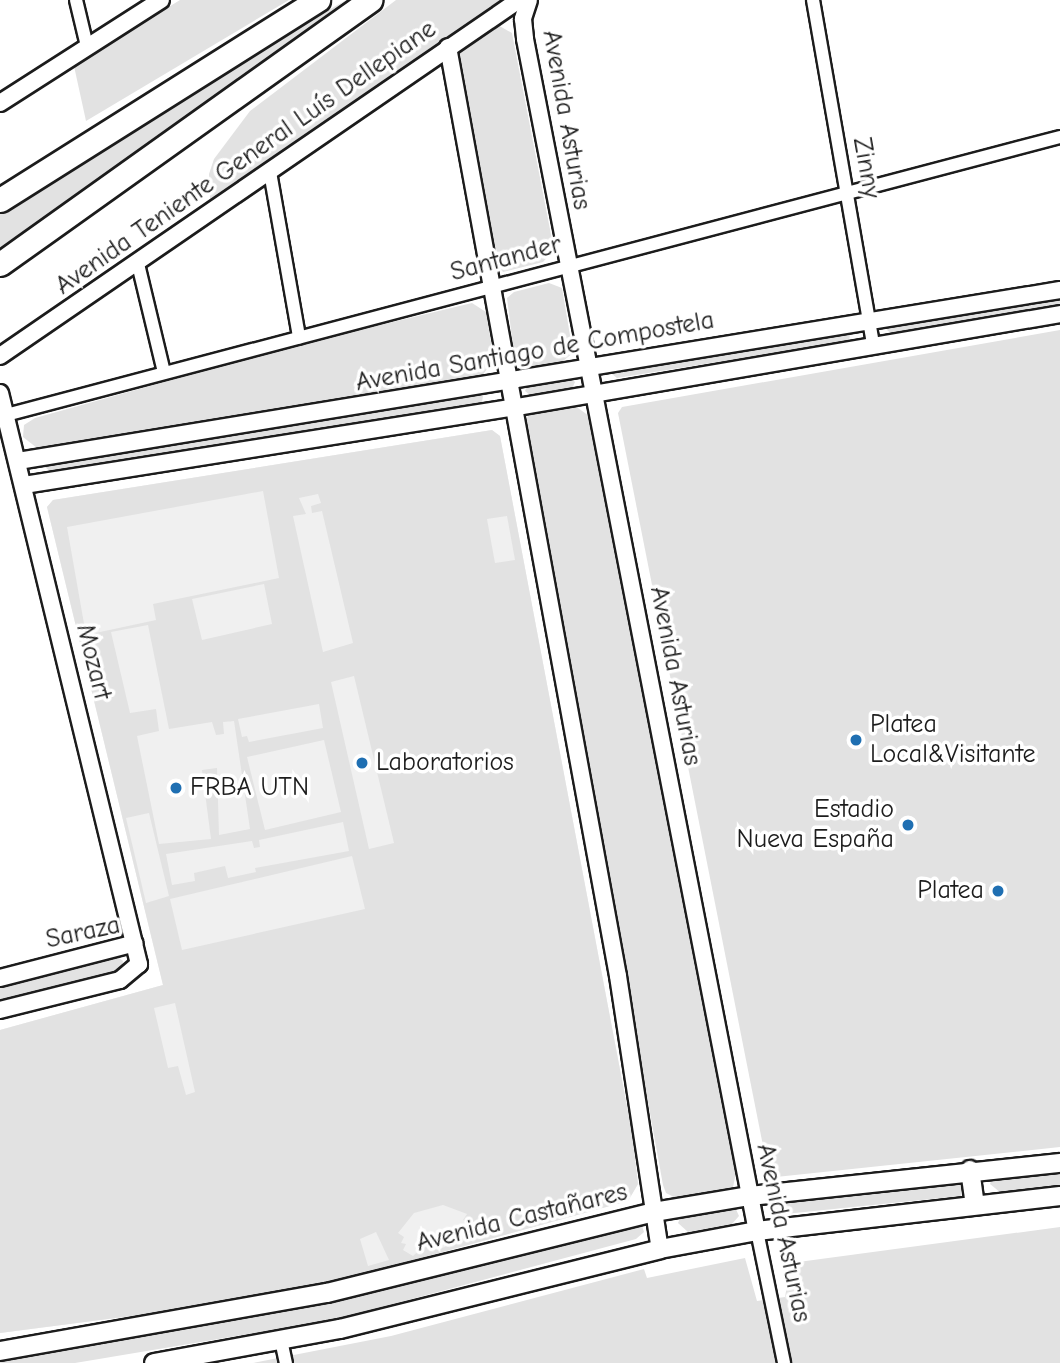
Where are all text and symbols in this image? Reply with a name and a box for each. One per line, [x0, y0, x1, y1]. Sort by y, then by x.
street label: Avenida Teniente General Luís Dellepiane [50, 14, 442, 302]
street label: Avenida Asturias [535, 28, 597, 212]
street label: Zinny [845, 135, 887, 201]
street label: Santander [447, 229, 565, 289]
street label: Avenida Santiago de Compostela [353, 305, 717, 399]
street label: Avenida Asturias [642, 584, 708, 768]
street label: Mozart [69, 621, 117, 703]
place label: Platea Local&Visitante [870, 709, 1035, 770]
marker: Platea Local&Visitante [848, 732, 864, 748]
place label: Laboratorios [376, 747, 514, 779]
marker: Laboratorios [354, 755, 370, 771]
place label: FRBA UTN [190, 772, 309, 804]
marker: FRBA UTN [168, 780, 184, 796]
place label: Estadio Nueva España [737, 794, 894, 856]
marker: Estadio Nueva España [900, 817, 916, 833]
place label: Platea [917, 875, 984, 907]
marker: Platea [990, 883, 1006, 899]
street label: Saraza [43, 910, 123, 956]
street label: Avenida Asturias [749, 1141, 817, 1325]
street label: Avenida Castañares [413, 1177, 631, 1259]

